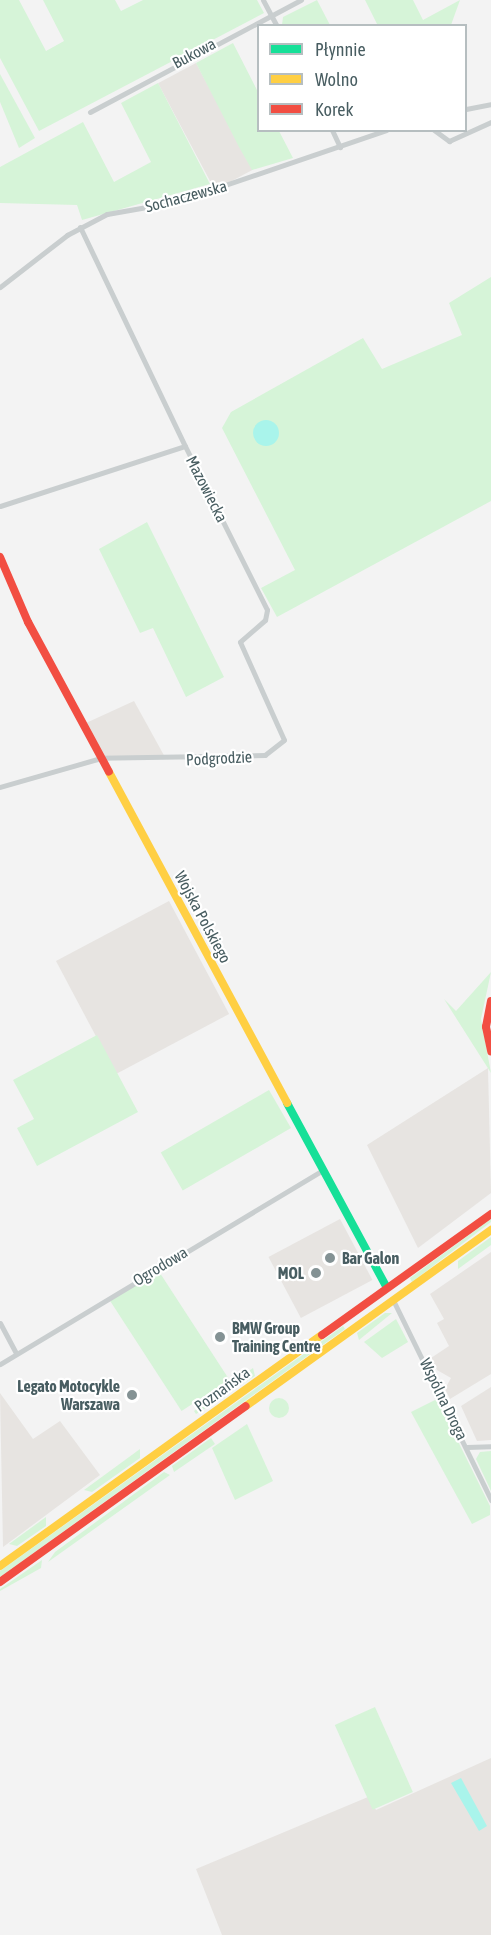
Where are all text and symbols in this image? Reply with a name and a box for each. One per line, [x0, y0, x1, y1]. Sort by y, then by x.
legend [257, 24, 467, 132]
street label: Bukowa [169, 34, 219, 72]
text: Płynnie [315, 39, 366, 60]
text: Wolno [315, 69, 358, 90]
text: Korek [315, 99, 353, 120]
street label: Sochaczewska [143, 176, 229, 216]
street label: Mazowiecka [182, 453, 232, 525]
street label: Podgrodzie [185, 747, 253, 769]
street label: Wojska Polskiego [171, 868, 235, 966]
street label: Ogrodowa [129, 1242, 191, 1290]
place label: Bar Galon [342, 1248, 399, 1268]
marker: Bar Galon [323, 1251, 337, 1265]
place label: MOL [278, 1263, 304, 1283]
marker: MOL [309, 1266, 323, 1280]
place label: BMW Group Training Centre [232, 1318, 321, 1356]
marker: BMW Group Training Centre [213, 1330, 227, 1344]
street label: Wspólna Droga [416, 1355, 472, 1443]
street label: Poznańska [191, 1362, 253, 1416]
place label: Legato Motocykle Warszawa [17, 1376, 120, 1414]
marker: Legato Motocykle Warszawa [125, 1388, 139, 1402]

